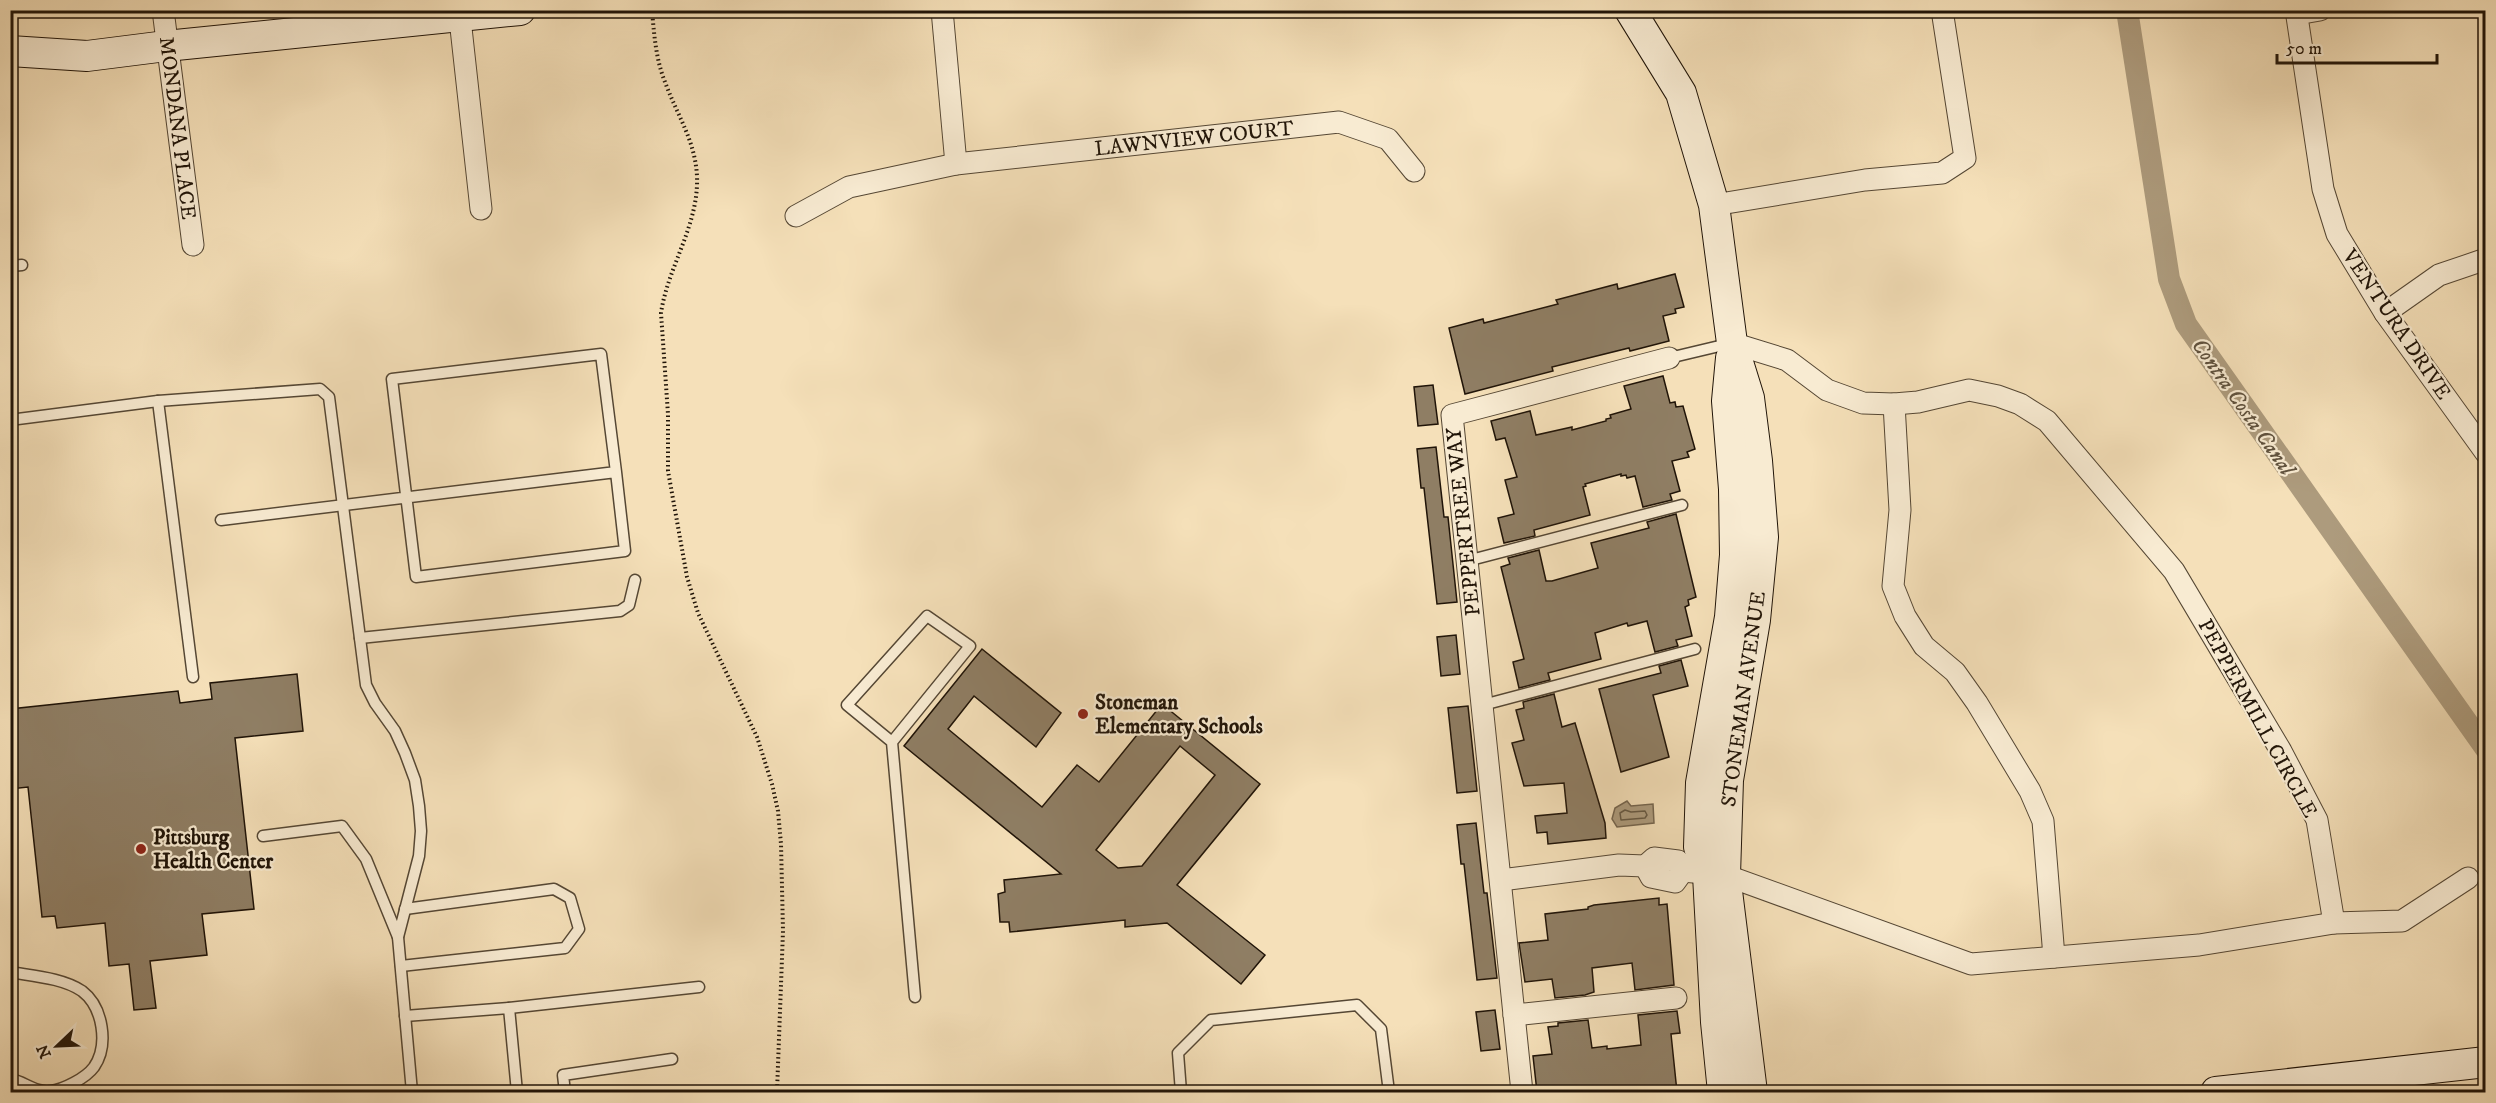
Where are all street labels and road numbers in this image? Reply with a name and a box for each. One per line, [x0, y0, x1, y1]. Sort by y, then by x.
street label: MONDANA PLACE [153, 35, 201, 221]
street label: LAWNVIEW COURT [1093, 116, 1295, 162]
street label: VENTURA DRIVE [2336, 244, 2456, 405]
street label: PEPPERTREE WAY [1441, 426, 1487, 617]
street label: STONEMAN AVENUE [1716, 590, 1772, 809]
street label: PEPPERMILL CIRCLE [2192, 615, 2323, 823]

